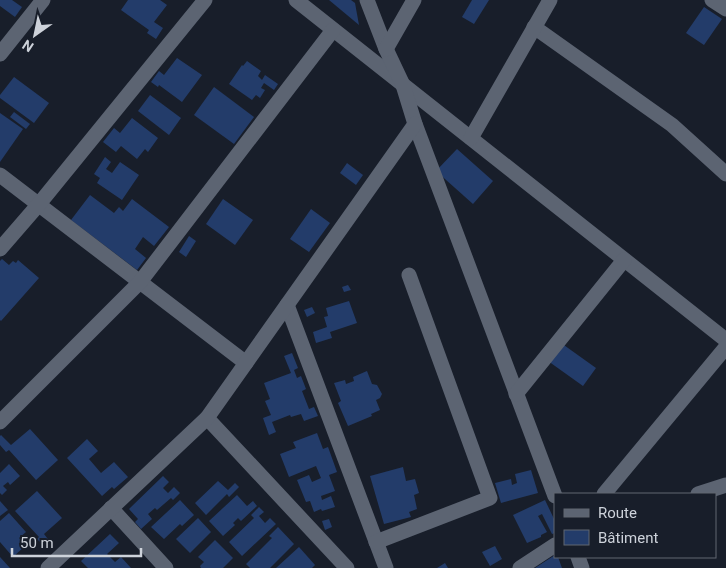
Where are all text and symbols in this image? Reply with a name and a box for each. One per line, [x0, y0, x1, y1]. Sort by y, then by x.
north arrow [10, 10, 60, 60]
text: N [19, 36, 36, 55]
legend [554, 493, 716, 558]
text: Route [598, 504, 637, 522]
scale bar [12, 526, 141, 558]
text: Bâtiment [598, 529, 658, 547]
text: 50 m [20, 534, 54, 552]

